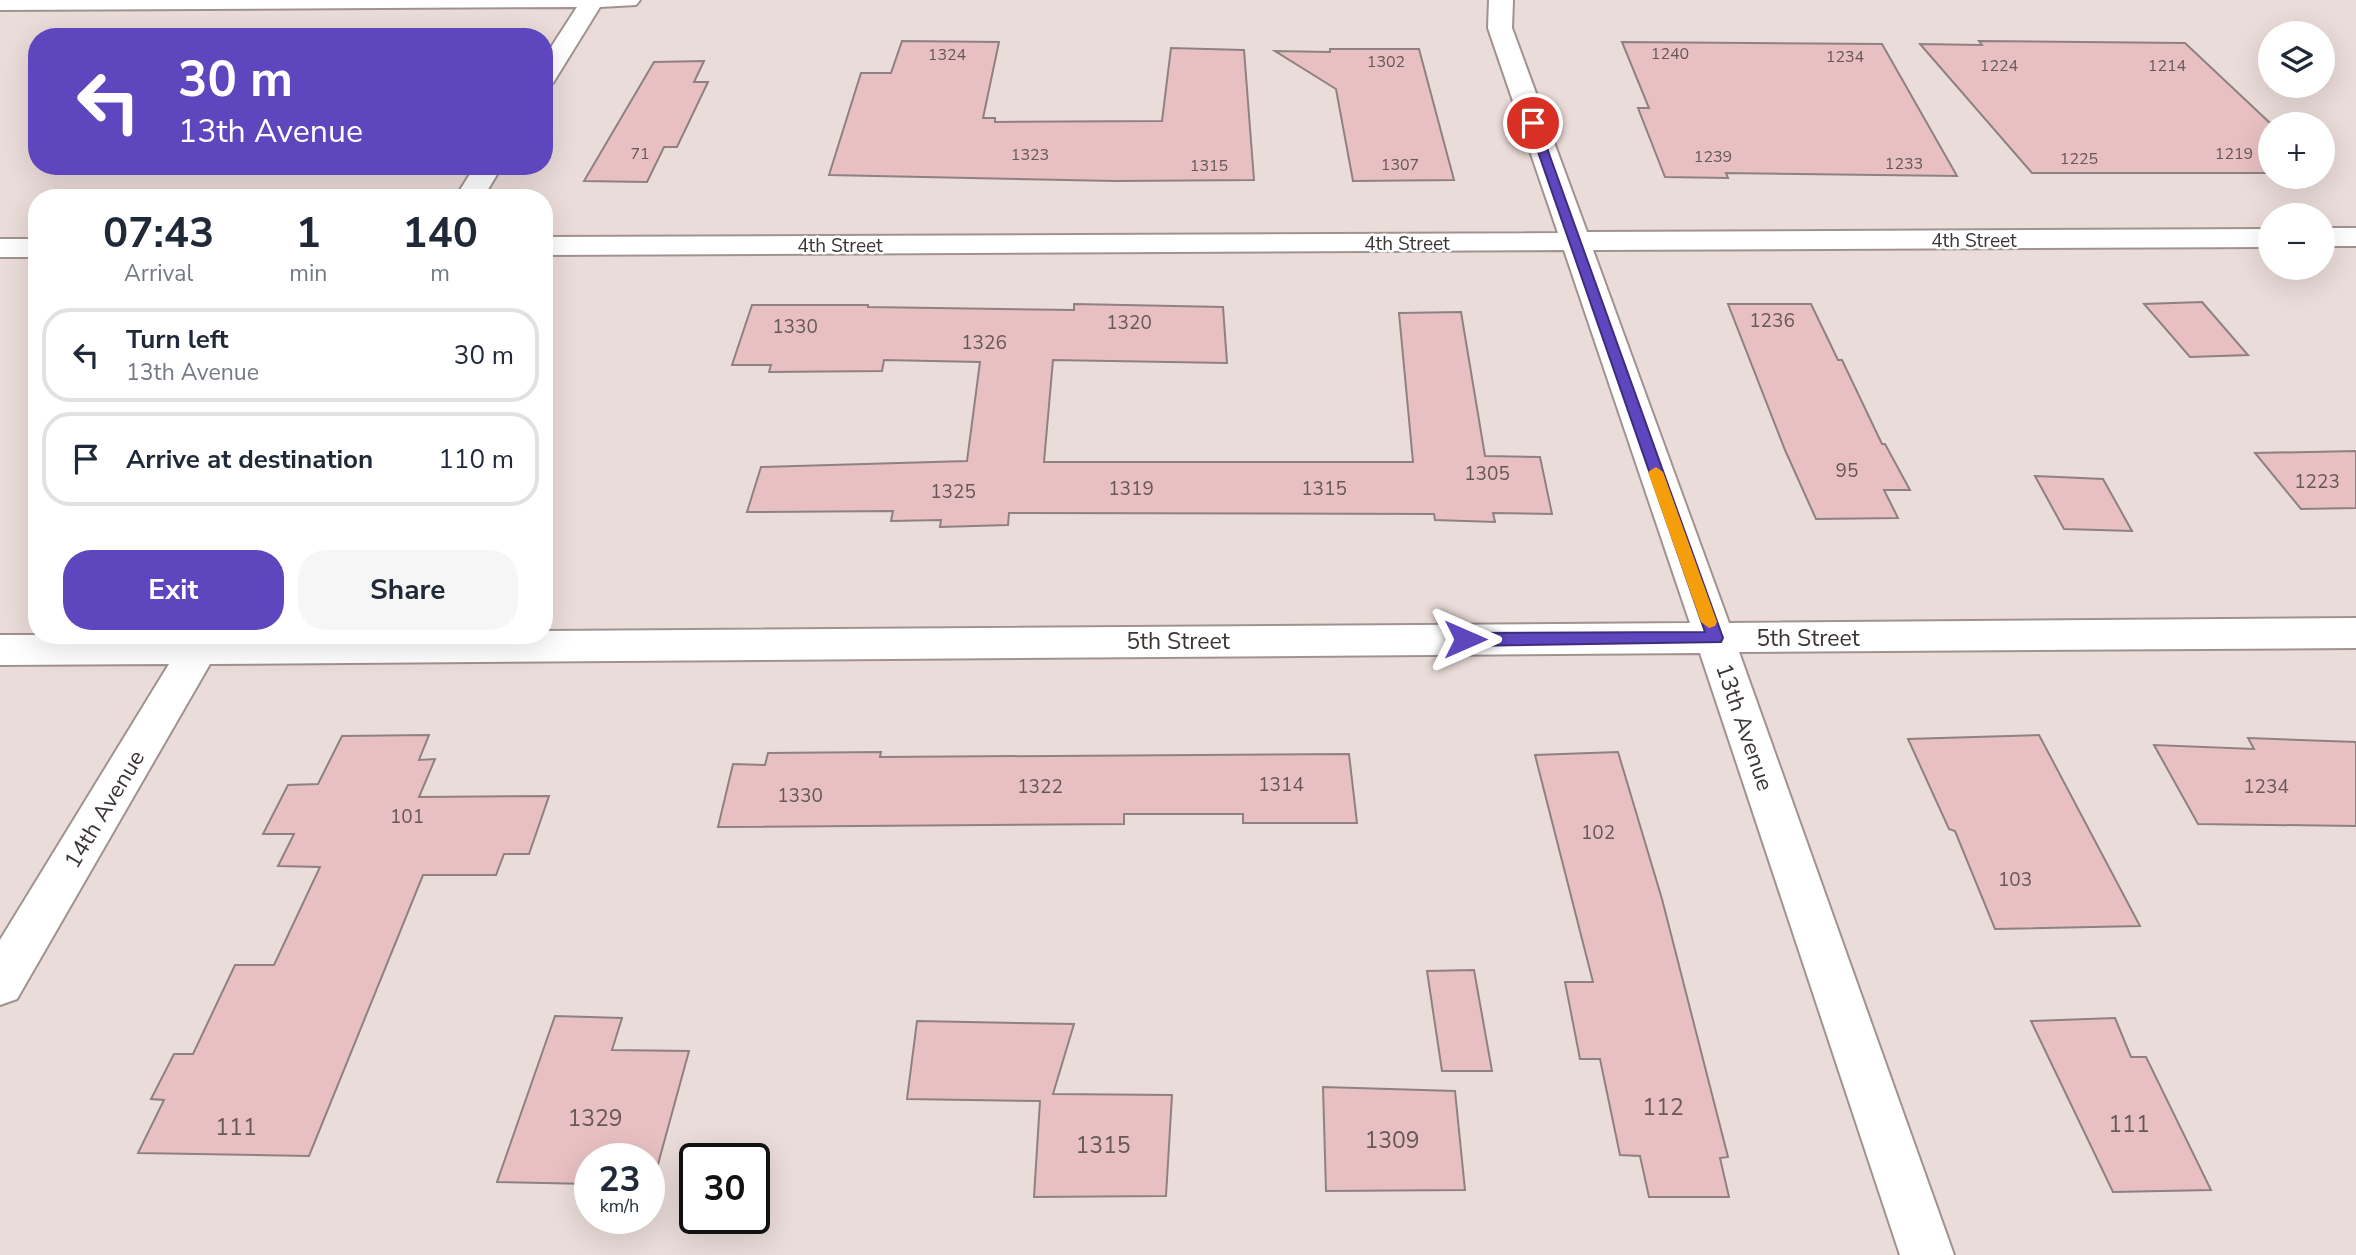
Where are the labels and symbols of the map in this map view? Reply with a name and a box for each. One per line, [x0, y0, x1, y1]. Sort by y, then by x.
house number: 1240 [1651, 43, 1689, 65]
house number: 1324 [928, 44, 967, 66]
house number: 1234 [1826, 46, 1865, 68]
house number: 1302 [1367, 51, 1405, 73]
house number: 1224 [1980, 55, 2019, 77]
house number: 1214 [2148, 55, 2187, 77]
pin [1503, 93, 1563, 153]
house number: 71 [630, 143, 650, 165]
house number: 1219 [2215, 143, 2253, 165]
house number: 1323 [1011, 144, 1049, 166]
house number: 1239 [1694, 146, 1732, 168]
house number: 1225 [2060, 148, 2098, 170]
house number: 1233 [1885, 153, 1923, 175]
house number: 1307 [1381, 154, 1419, 176]
house number: 1315 [1190, 155, 1228, 177]
street label: 4th Street [1931, 228, 2017, 254]
street label: 4th Street [1364, 231, 1450, 257]
street label: 4th Street [797, 233, 883, 259]
house number: 1236 [1749, 308, 1795, 334]
house number: 1320 [1106, 310, 1152, 336]
house number: 1330 [772, 314, 818, 340]
house number: 1326 [961, 330, 1007, 356]
house number: 95 [1836, 458, 1858, 484]
house number: 1305 [1464, 461, 1510, 487]
house number: 1223 [2294, 469, 2340, 495]
house number: 1319 [1108, 476, 1154, 502]
house number: 1315 [1301, 476, 1347, 502]
house number: 1325 [930, 479, 976, 505]
position arrow [1428, 602, 1502, 676]
street label: 5th Street [1756, 623, 1861, 654]
street label: 5th Street [1126, 626, 1231, 657]
street label: 13th Avenue [1708, 659, 1781, 795]
street label: 14th Avenue [57, 744, 152, 874]
house number: 1314 [1258, 772, 1304, 798]
house number: 1322 [1017, 774, 1063, 800]
house number: 1234 [2243, 774, 2289, 800]
house number: 1330 [777, 783, 823, 809]
house number: 101 [390, 804, 424, 830]
house number: 102 [1581, 820, 1615, 846]
house number: 103 [1998, 867, 2032, 893]
house number: 112 [1642, 1092, 1684, 1123]
house number: 1329 [567, 1103, 623, 1134]
house number: 111 [2108, 1109, 2150, 1140]
house number: 111 [215, 1112, 257, 1143]
house number: 1309 [1364, 1125, 1420, 1156]
house number: 1315 [1075, 1130, 1131, 1161]
speed limit sign: 30 [679, 1143, 770, 1234]

